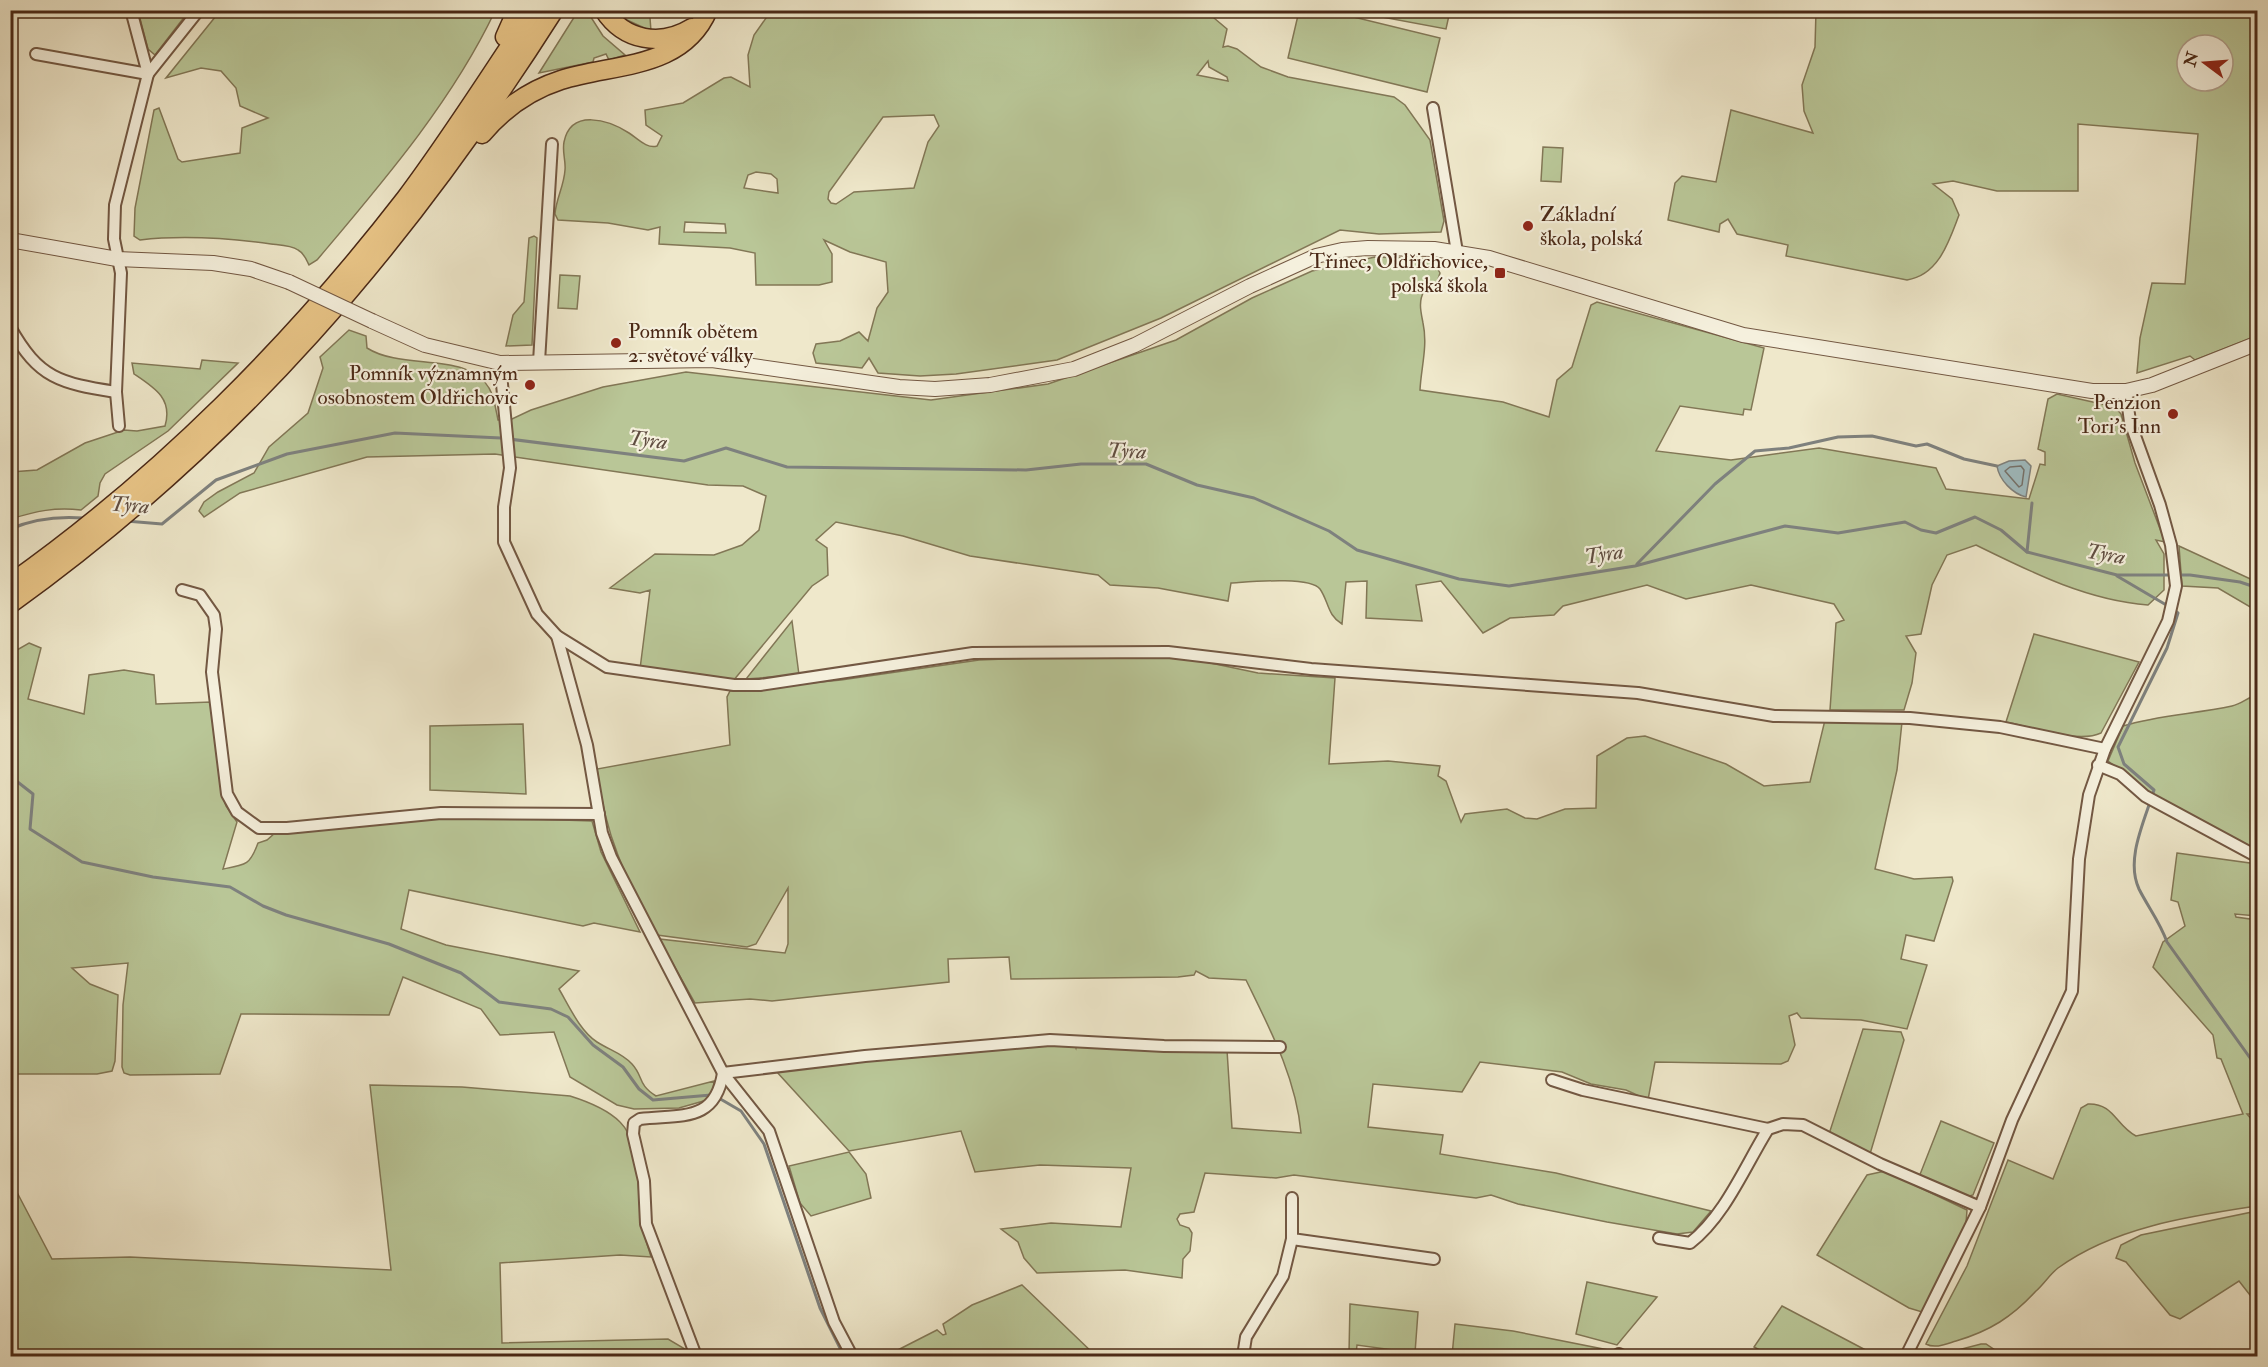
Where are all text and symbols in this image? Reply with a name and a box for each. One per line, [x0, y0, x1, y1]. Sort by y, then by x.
north arrow [2175, 33, 2235, 93]
text: N [2180, 49, 2203, 70]
place label: Základní škola, polská [1540, 201, 1643, 252]
marker: Základní škola, polská [1521, 219, 1535, 233]
place label: Třinec, Oldřichovice, polská škola [1310, 248, 1488, 299]
marker: Třinec, Oldřichovice, polská škola [1493, 266, 1507, 280]
place label: Pomník obětem 2. světové války [628, 318, 758, 369]
marker: Pomník obětem 2. světové války [609, 336, 623, 350]
place label: Pomník významným osobnostem Oldřichovic [318, 360, 519, 411]
marker: Pomník významným osobnostem Oldřichovic [523, 378, 537, 392]
place label: Penzion Tori's Inn [2078, 389, 2161, 440]
marker: Penzion Tori's Inn [2166, 407, 2180, 421]
water label: Tyra [627, 424, 669, 456]
water label: Tyra [1107, 436, 1147, 466]
water label: Tyra [109, 490, 151, 520]
water label: Tyra [1582, 537, 1626, 571]
water label: Tyra [2084, 537, 2128, 571]

